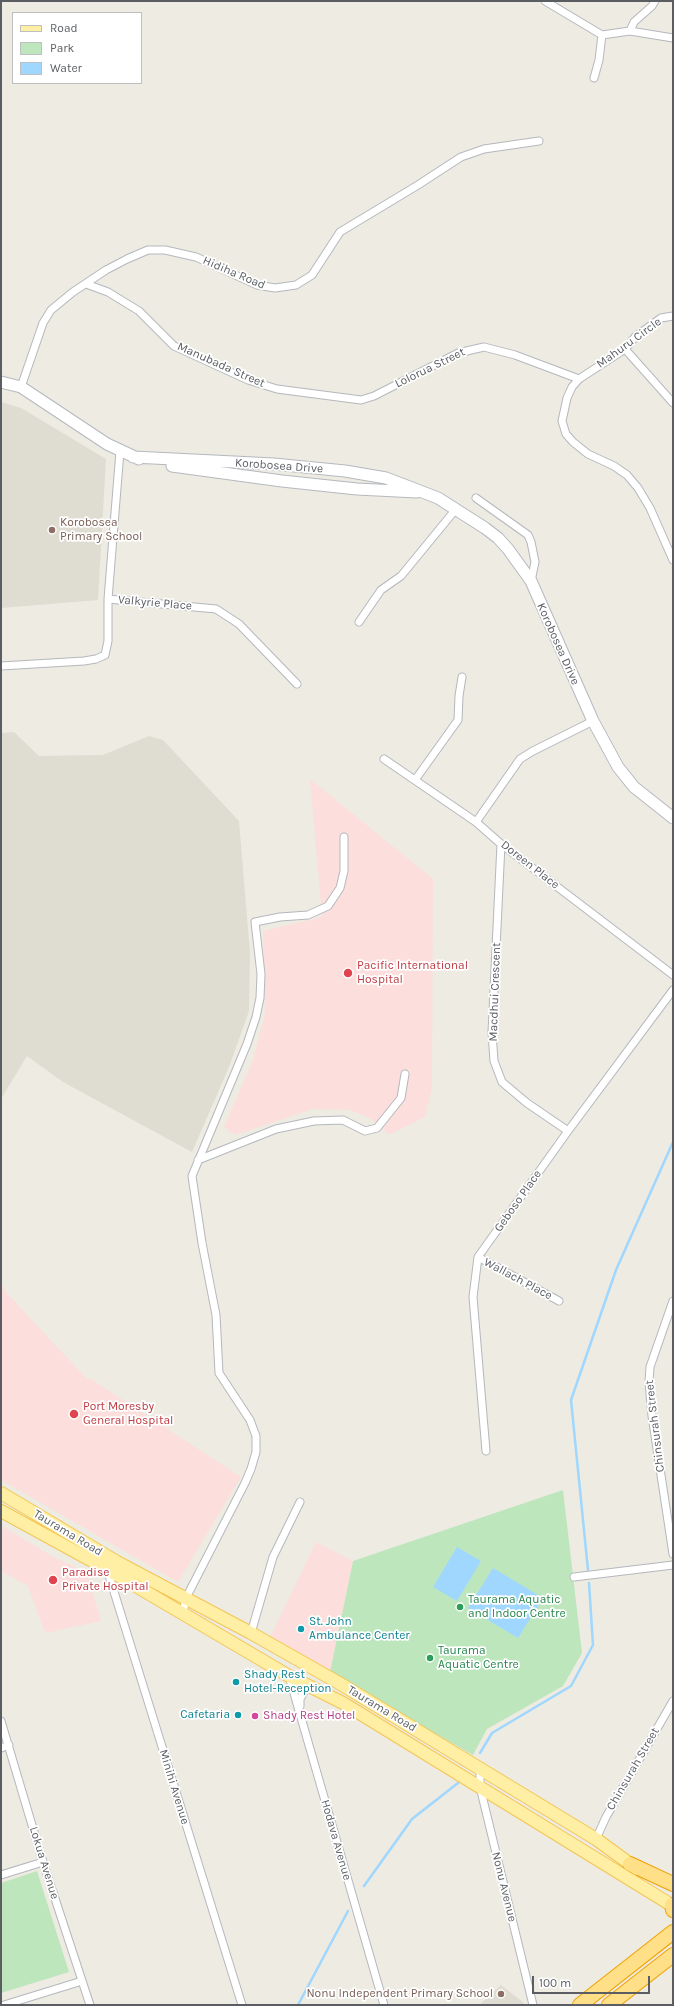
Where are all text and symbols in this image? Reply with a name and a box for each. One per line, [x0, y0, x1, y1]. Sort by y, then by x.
legend [12, 12, 142, 84]
text: Road [50, 21, 78, 35]
text: Park [50, 41, 74, 55]
text: Water [50, 61, 82, 75]
street label: Hidiha Road [201, 253, 267, 293]
street label: Mahuru Circle [594, 315, 664, 371]
street label: Manubada Street [175, 339, 267, 391]
street label: Lolorua Street [393, 345, 467, 391]
street label: Korobosea Drive [234, 456, 324, 476]
place label: Korobosea Primary School [60, 516, 142, 544]
marker: Korobosea Primary School [47, 525, 57, 535]
street label: Valkyrie Place [117, 593, 193, 613]
street label: Korobosea Drive [533, 601, 583, 687]
street label: Doreen Place [498, 838, 562, 892]
street label: Macdhui Crescent [486, 942, 504, 1042]
place label: Pacific International Hospital [357, 959, 468, 987]
marker: Pacific International Hospital [342, 967, 354, 979]
street label: Geboso Place [491, 1167, 545, 1235]
street label: Wallach Place [481, 1255, 555, 1303]
street label: Chinsurah Street [642, 1379, 668, 1473]
place label: Port Moresby General Hospital [83, 1400, 173, 1428]
marker: Port Moresby General Hospital [68, 1408, 80, 1420]
street label: Taurama Road [31, 1507, 105, 1559]
place label: Paradise Private Hospital [62, 1566, 149, 1594]
marker: Paradise Private Hospital [47, 1574, 59, 1586]
place label: Taurama Aquatic and Indoor Centre [468, 1593, 566, 1621]
marker: Taurama Aquatic and Indoor Centre [455, 1602, 465, 1612]
place label: St. John Ambulance Center [309, 1615, 410, 1643]
marker: St. John Ambulance Center [296, 1624, 306, 1634]
place label: Taurama Aquatic Centre [438, 1644, 519, 1672]
marker: Taurama Aquatic Centre [425, 1653, 435, 1663]
place label: Shady Rest Hotel-Reception [244, 1668, 332, 1696]
marker: Shady Rest Hotel-Reception [231, 1677, 241, 1687]
street label: Taurama Road [345, 1683, 419, 1735]
place label: Cafetaria [180, 1708, 230, 1722]
place label: Shady Rest Hotel [263, 1709, 355, 1723]
marker: Cafetaria [233, 1710, 243, 1720]
marker: Shady Rest Hotel [250, 1711, 260, 1721]
street label: Chinsurah Street [604, 1725, 662, 1813]
street label: Minihi Avenue [156, 1748, 192, 1826]
street label: Hodava Avenue [318, 1798, 354, 1882]
street label: Lokua Avenue [26, 1825, 62, 1901]
street label: Nonu Avenue [488, 1851, 520, 1923]
scale bar [534, 1968, 652, 1994]
text: 100 m [539, 1976, 571, 1990]
place label: Nonu Independent Primary School [306, 1987, 493, 2001]
marker: Nonu Independent Primary School [496, 1989, 506, 1999]

